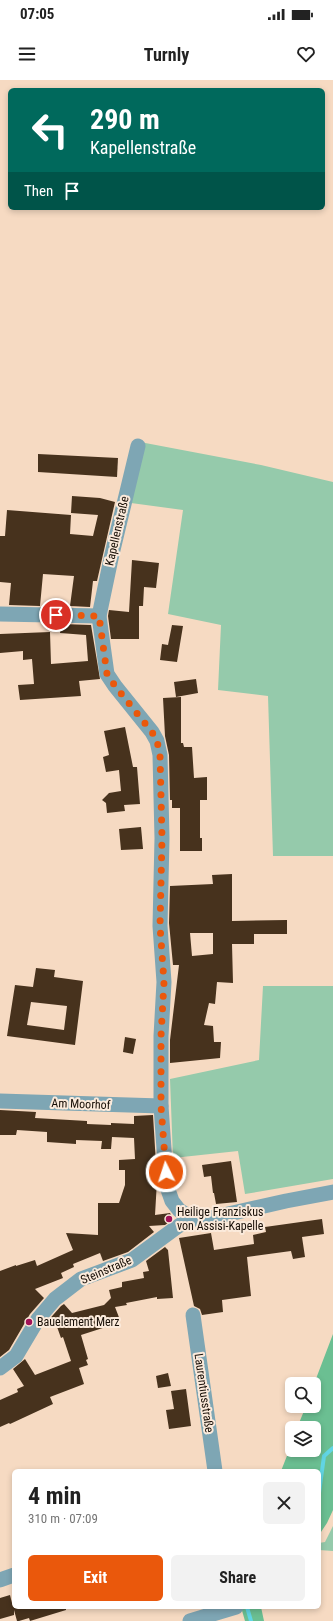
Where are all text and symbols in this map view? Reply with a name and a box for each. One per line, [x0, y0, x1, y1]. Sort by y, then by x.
text: 07:05 [20, 5, 54, 23]
icon: menu [16, 43, 38, 65]
icon: heart [295, 43, 317, 65]
text: Turnly [144, 44, 189, 65]
text: 290 m [90, 103, 160, 136]
icon: left [24, 104, 76, 156]
text: Kapellenstraße [90, 137, 196, 158]
icon: arrive [61, 180, 83, 202]
text: Then [24, 182, 53, 200]
street label: Kapellenstraße [102, 495, 132, 567]
pin [39, 598, 73, 632]
icon: arrive [45, 604, 67, 626]
street label: Am Moorhof [51, 1096, 111, 1112]
position arrow [145, 1151, 187, 1193]
place label: Heilige Franziskus von Assisi-Kapelle [177, 1205, 264, 1233]
marker: Heilige Franziskus von Assisi-Kapelle [164, 1214, 174, 1224]
street label: Steinstraße [78, 1253, 134, 1287]
place label: Bauelement Merz [37, 1315, 120, 1329]
marker: Bauelement Merz [24, 1317, 34, 1327]
street label: Laurentiusstraße [192, 1352, 217, 1434]
map controls [285, 1377, 321, 1457]
button: search [285, 1377, 321, 1413]
button: layers [285, 1421, 321, 1457]
text: 4 min [28, 1482, 81, 1510]
button: close [263, 1482, 305, 1524]
text: 310 m · 07:09 [28, 1511, 98, 1526]
button: Exit [28, 1555, 163, 1601]
button: Share [171, 1555, 305, 1601]

